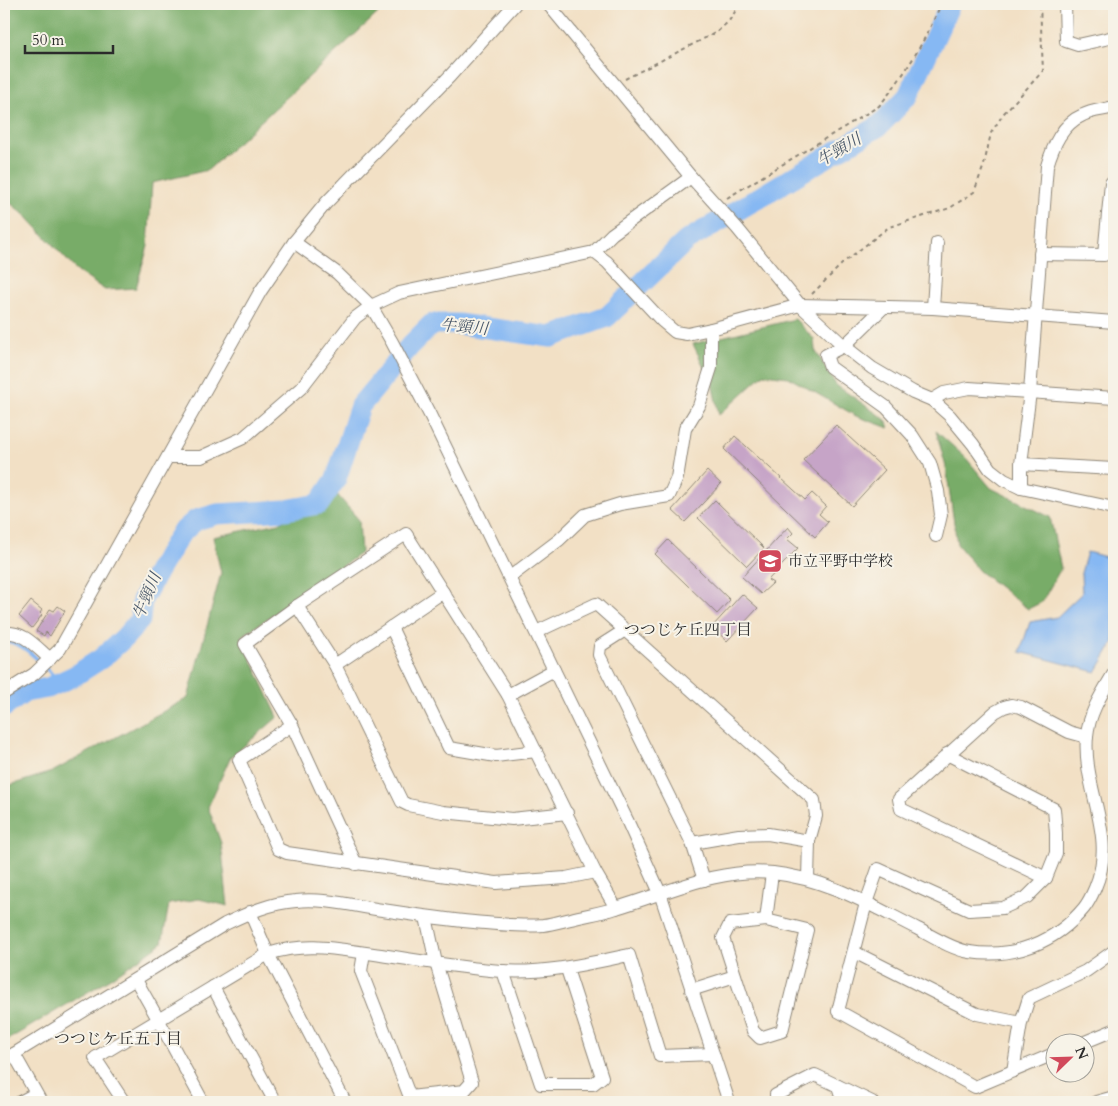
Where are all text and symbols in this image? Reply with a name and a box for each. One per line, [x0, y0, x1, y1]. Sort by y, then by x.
scale bar [25, 22, 112, 54]
text: 50 m [32, 30, 64, 50]
water label: 牛頸川 [813, 127, 867, 172]
water label: 牛頸川 [439, 314, 491, 340]
school or university icon: 市立平野中学校 [757, 548, 783, 574]
place label: 市立平野中学校 [788, 551, 893, 571]
water label: 牛頸川 [127, 568, 167, 622]
district label: つつじケ丘四丁目 [624, 619, 752, 641]
district label: つつじケ丘五丁目 [54, 1028, 182, 1050]
north arrow [1046, 1034, 1096, 1084]
text: N [1070, 1044, 1093, 1062]

